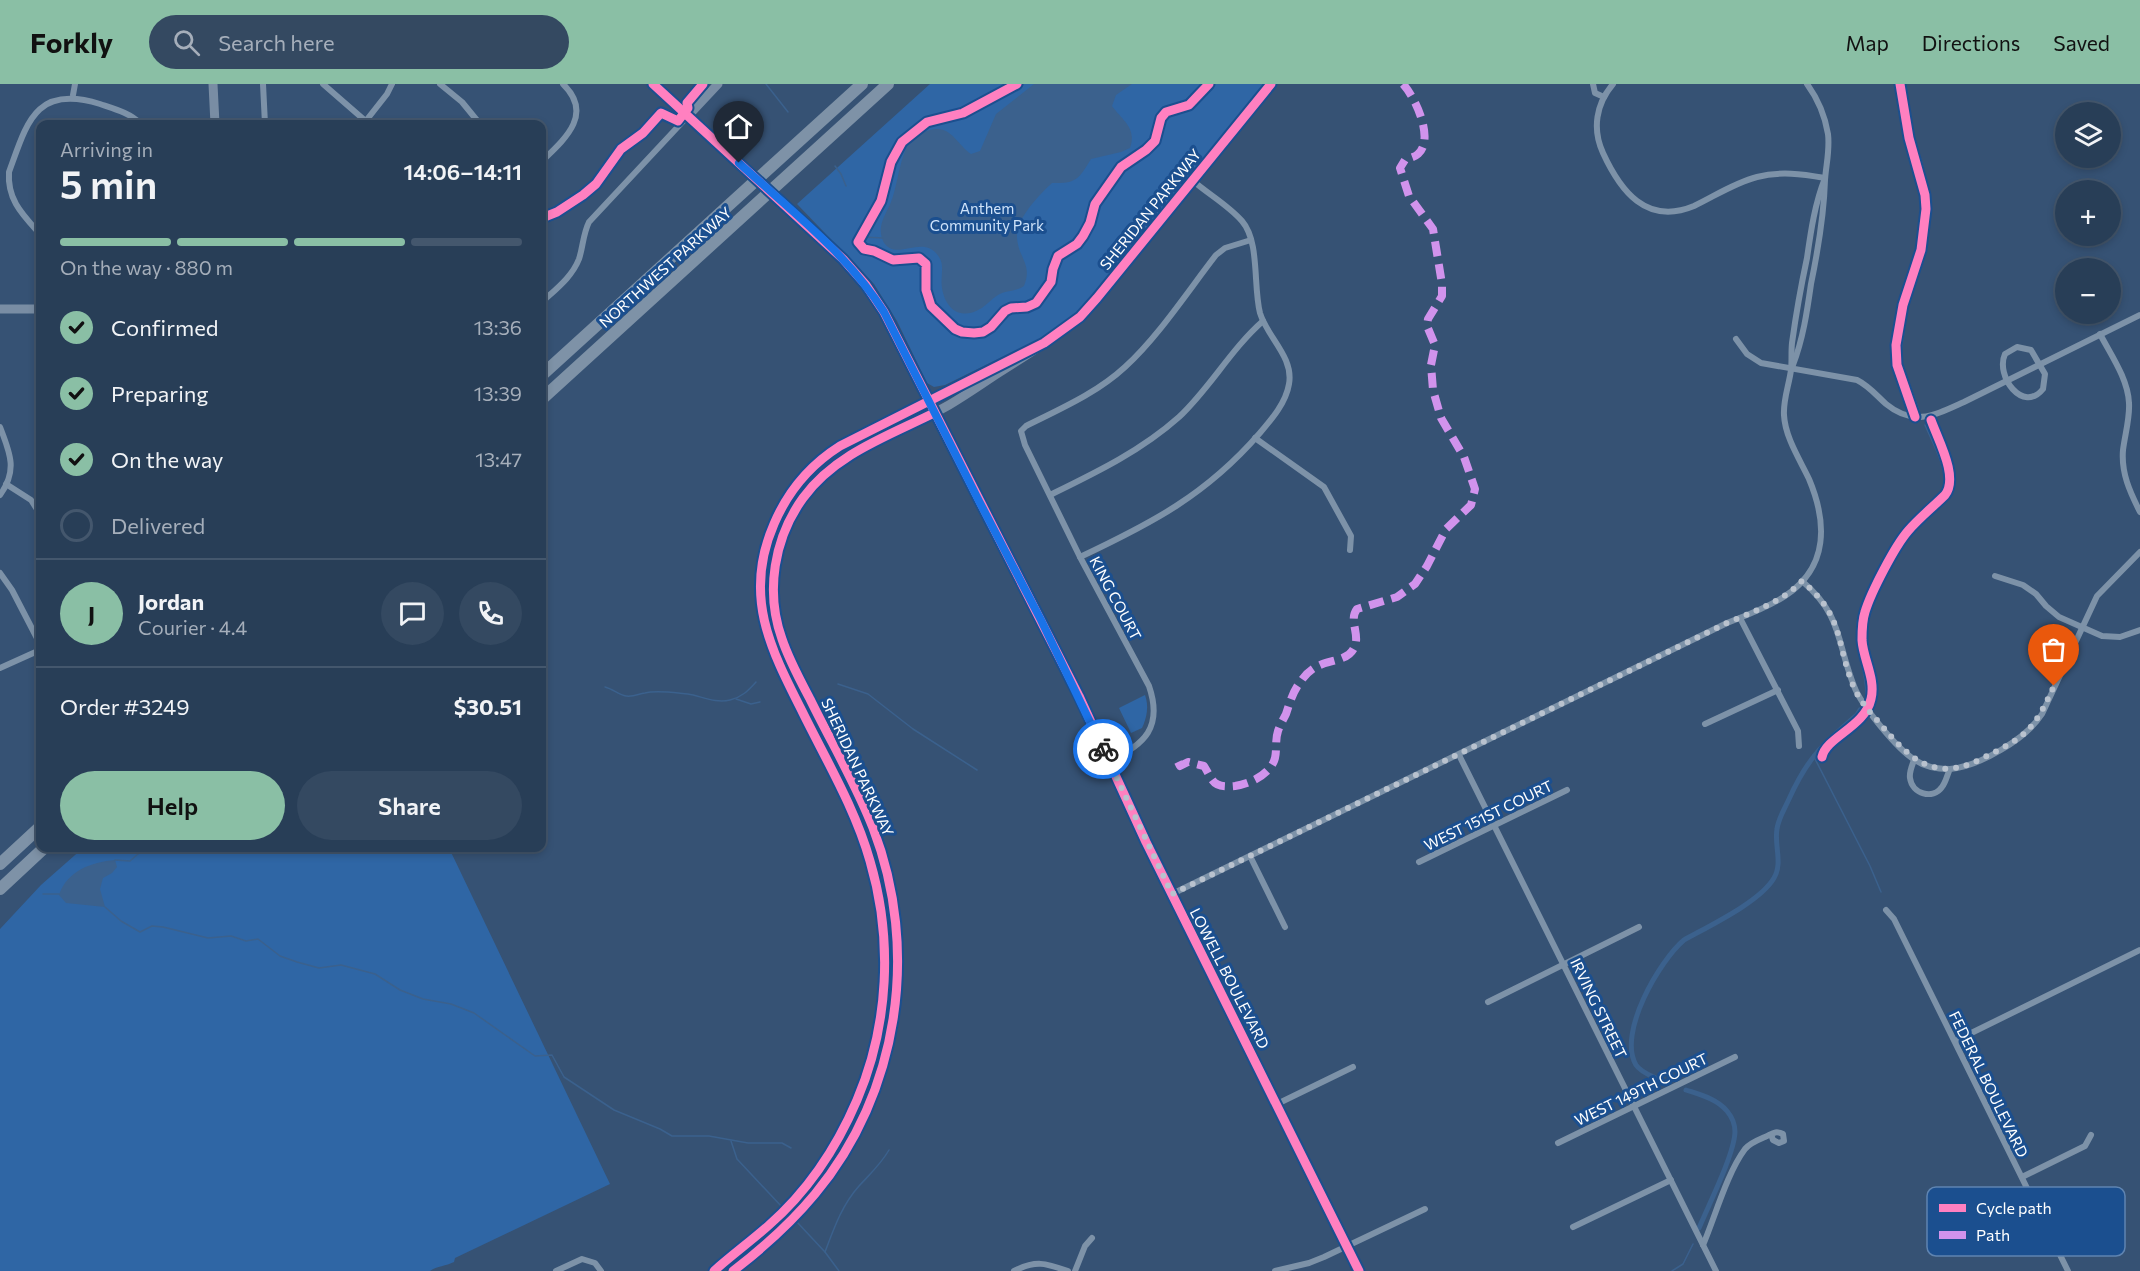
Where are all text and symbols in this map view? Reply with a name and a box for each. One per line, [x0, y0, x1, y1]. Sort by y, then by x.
search box [149, 15, 569, 69]
text: Forkly [30, 25, 113, 59]
icon: search [170, 26, 203, 59]
text: Search here [218, 29, 335, 56]
text: Map [1846, 30, 1889, 55]
text: Directions [1922, 30, 2020, 55]
text: Saved [2053, 30, 2110, 55]
pin [713, 101, 764, 163]
map controls [2055, 102, 2121, 324]
button: layers [2055, 102, 2121, 168]
icon: home [722, 110, 755, 143]
text: Arriving in [60, 137, 153, 161]
street label: SHERIDAN PARKWAY [1096, 145, 1204, 273]
text: 14:06–14:11 [404, 158, 522, 185]
text: 5 min [60, 159, 157, 207]
button: + [2055, 180, 2121, 246]
park label: Anthem Community Park [930, 199, 1044, 234]
street label: NORTHWEST PARKWAY [595, 203, 735, 331]
text: On the way · 880 m [60, 255, 233, 279]
button: − [2055, 258, 2121, 324]
icon: check [60, 311, 93, 344]
text: Confirmed [111, 314, 218, 341]
text: 13:36 [474, 315, 522, 339]
icon: check [60, 377, 93, 410]
text: Preparing [111, 380, 208, 407]
text: 13:39 [474, 381, 522, 405]
icon: check [60, 443, 93, 476]
text: On the way [111, 446, 223, 473]
text: 13:47 [475, 447, 522, 471]
text: Delivered [111, 512, 205, 539]
street label: KING COURT [1086, 553, 1146, 643]
button: chat [381, 582, 444, 645]
button: phone [459, 582, 522, 645]
text: Jordan [138, 588, 204, 615]
text: J [88, 600, 95, 627]
text: Courier · 4.4 [138, 615, 247, 639]
pin [2028, 624, 2079, 686]
icon: bag [2037, 633, 2070, 666]
text: Order #3249 [60, 693, 190, 720]
text: $30.51 [454, 693, 522, 720]
street label: SHERIDAN PARKWAY [818, 695, 898, 839]
courier [1073, 719, 1133, 779]
icon: bike [1087, 733, 1120, 766]
button: Help [60, 771, 285, 840]
button: Share [297, 771, 522, 840]
street label: WEST 151ST COURT [1421, 776, 1556, 854]
street label: LOWELL BOULEVARD [1187, 905, 1273, 1051]
street label: IRVING STREET [1567, 955, 1631, 1061]
street label: FEDERAL BOULEVARD [1946, 1008, 2032, 1160]
street label: WEST 149TH COURT [1571, 1049, 1711, 1129]
legend [1927, 1187, 2125, 1256]
text: Cycle path [1976, 1198, 2052, 1217]
text: Path [1976, 1225, 2010, 1244]

